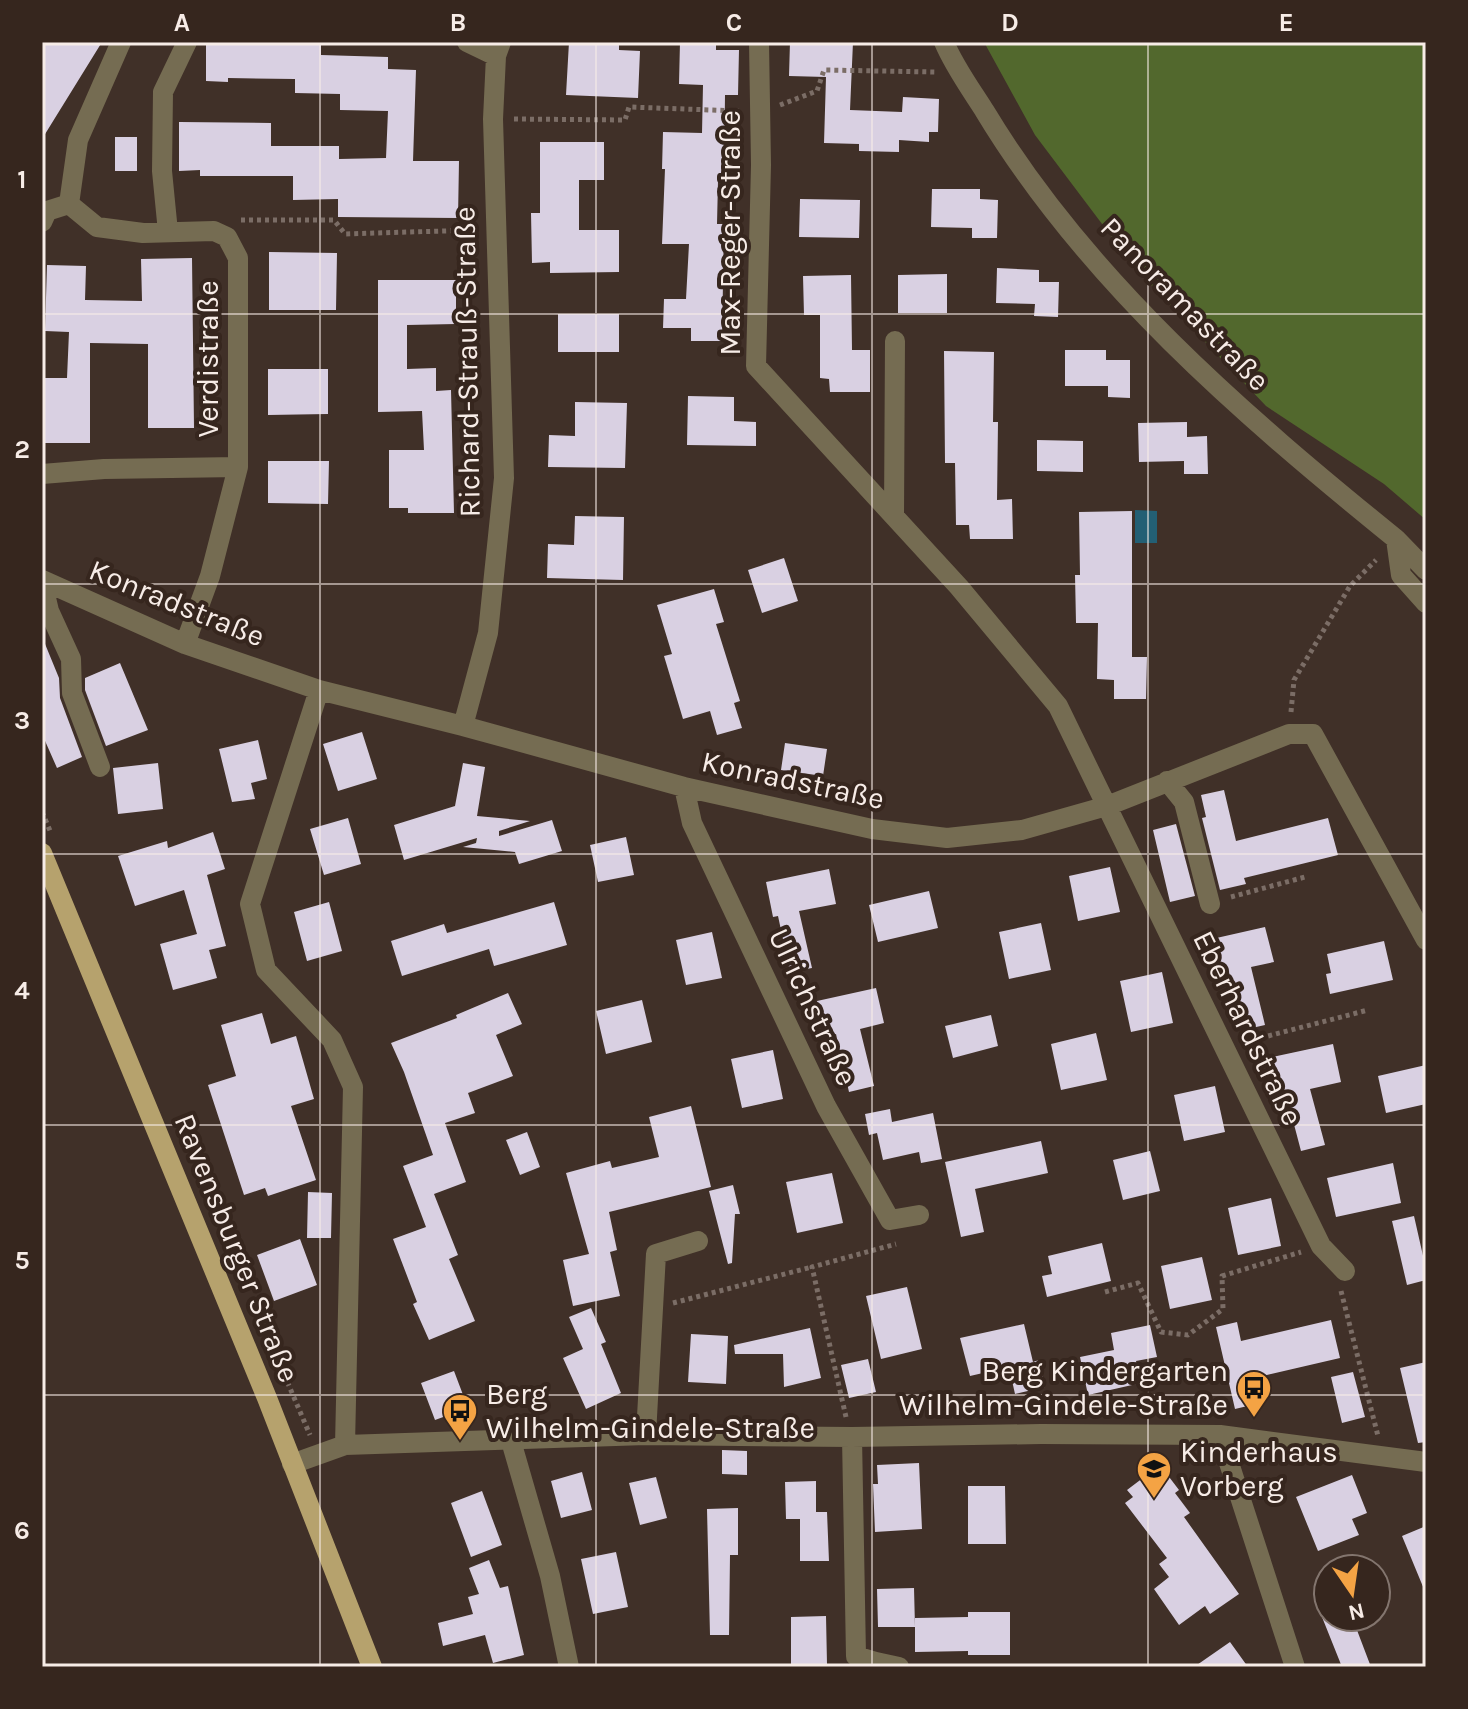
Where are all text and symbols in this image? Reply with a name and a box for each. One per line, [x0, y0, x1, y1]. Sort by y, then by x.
text: A [174, 7, 190, 38]
text: B [450, 7, 466, 38]
text: C [726, 7, 742, 38]
text: D [1001, 7, 1019, 38]
text: E [1278, 7, 1294, 38]
street label: Max-Reger-Straße [712, 110, 748, 356]
text: 1 [17, 164, 27, 195]
street label: Richard-Strauß-Straße [446, 206, 488, 518]
street label: Panoramastraße [1093, 210, 1277, 398]
street label: Verdistraße [190, 280, 226, 438]
text: 2 [14, 434, 30, 465]
street label: Konradstraße [84, 551, 270, 655]
text: 3 [14, 705, 30, 736]
street label: Konradstraße [698, 743, 888, 817]
street label: Ulrichstraße [761, 923, 865, 1091]
street label: Eberhardstraße [1185, 925, 1311, 1131]
text: 4 [14, 975, 30, 1006]
street label: Ravensburger Straße [167, 1108, 307, 1388]
text: 5 [14, 1245, 30, 1276]
place label: Berg Kindergarten Wilhelm-Gindele-Straße [899, 1353, 1228, 1423]
bus stop icon: Berg Kindergarten Wilhelm-Gindele-Straße [1235, 1369, 1273, 1419]
place label: Berg Wilhelm-Gindele-Straße [486, 1376, 815, 1446]
bus stop icon: Berg Wilhelm-Gindele-Straße [441, 1392, 479, 1442]
place label: Kinderhaus Vorberg [1180, 1434, 1338, 1504]
school or university icon: Kinderhaus Vorberg [1135, 1450, 1173, 1500]
text: 6 [14, 1515, 30, 1546]
north arrow [1312, 1553, 1392, 1633]
text: N [1346, 1597, 1367, 1626]

